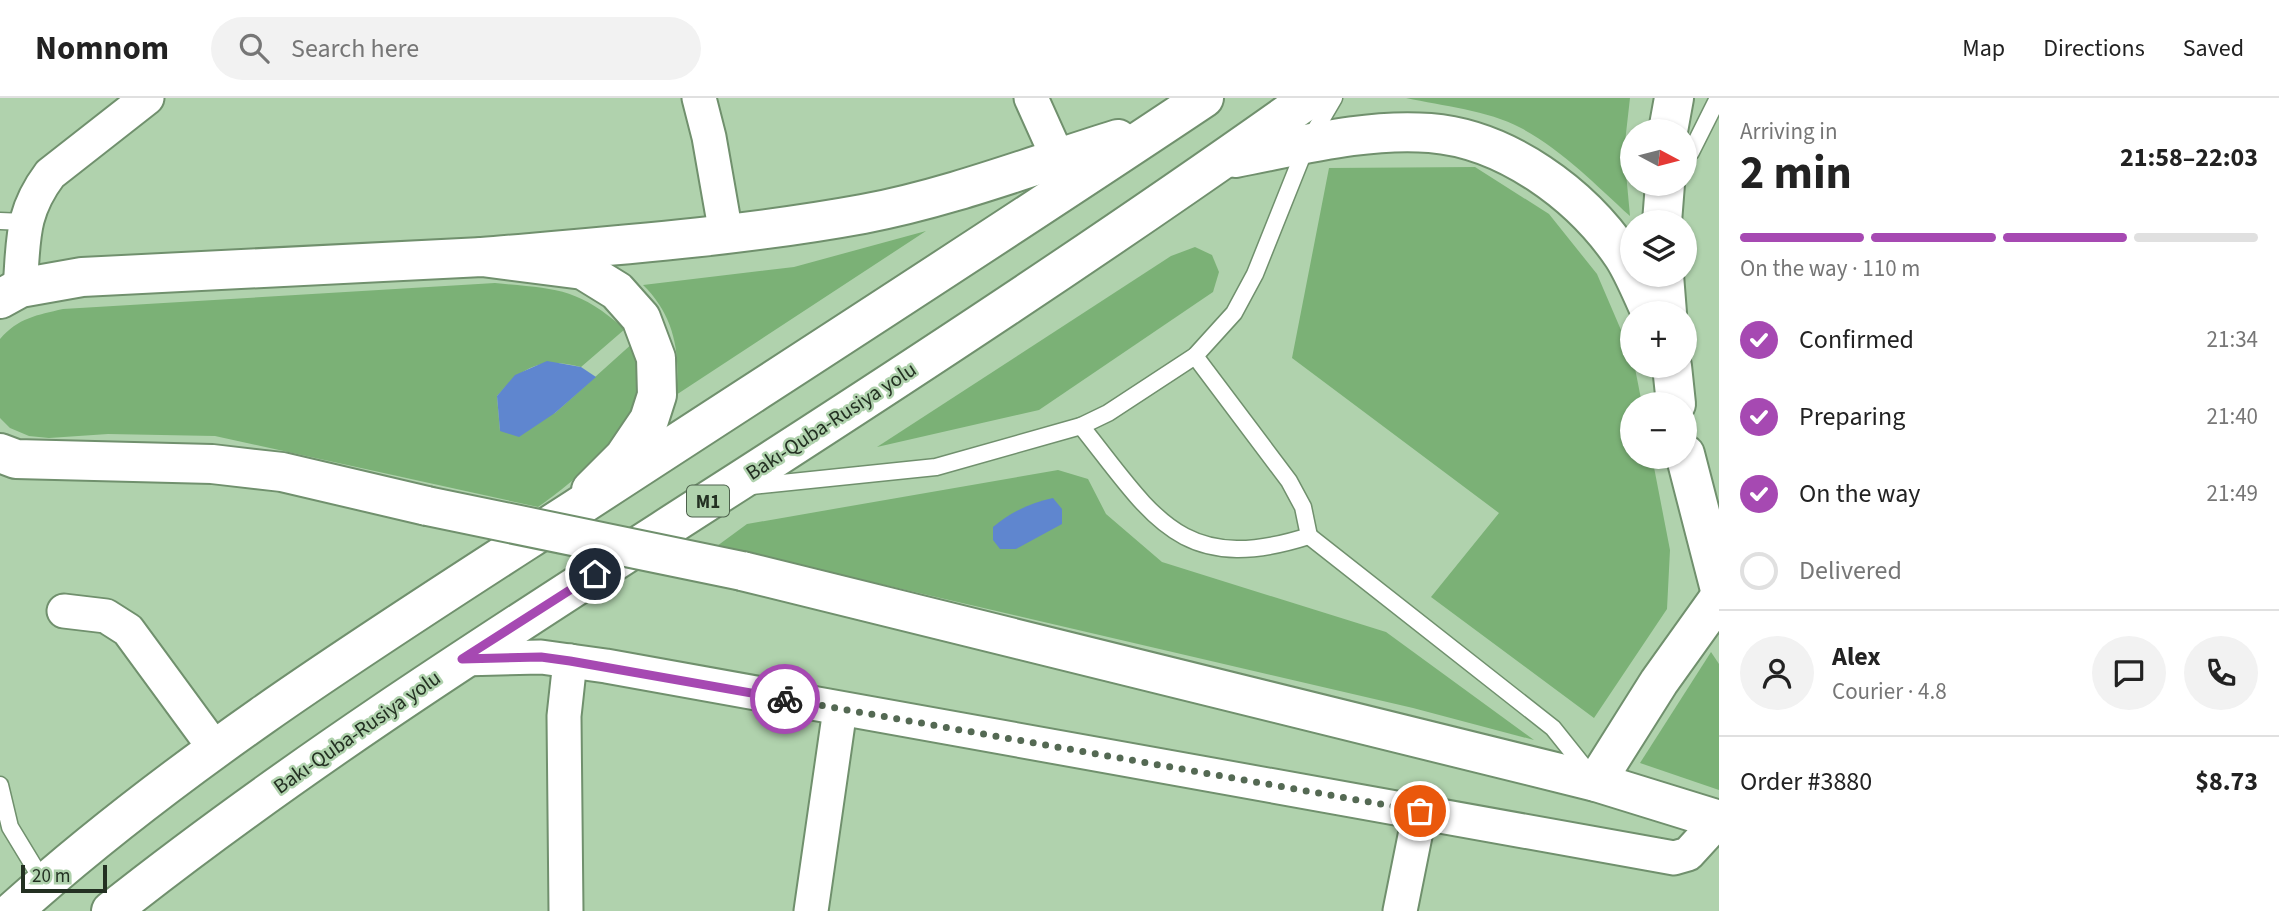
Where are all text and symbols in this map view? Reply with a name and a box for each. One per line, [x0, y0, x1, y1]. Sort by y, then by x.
search box [211, 17, 701, 80]
text: Nomnom [35, 25, 169, 72]
icon: search [235, 29, 273, 67]
text: Search here [291, 30, 419, 67]
text: Map [1962, 31, 2005, 66]
text: Directions [2043, 31, 2145, 66]
text: Saved [2183, 31, 2244, 66]
text: Arriving in [1740, 115, 1838, 148]
north arrow [1620, 119, 1698, 196]
map controls [1620, 119, 1697, 469]
text: 21:58–22:03 [2120, 139, 2258, 176]
text: 2 min [1740, 141, 1852, 206]
button: layers [1620, 210, 1697, 287]
text: On the way · 110 m [1740, 252, 1920, 285]
button: + [1620, 301, 1697, 378]
icon: check [1740, 321, 1778, 359]
text: Confirmed [1799, 321, 1914, 358]
text: 21:34 [2207, 323, 2258, 356]
street label: Bakı-Quba-Rusiya yolu [740, 354, 922, 488]
button: − [1620, 392, 1697, 469]
icon: check [1740, 398, 1778, 436]
text: Preparing [1799, 398, 1905, 435]
text: 21:40 [2207, 400, 2258, 433]
icon: check [1740, 475, 1778, 513]
text: On the way [1799, 475, 1920, 512]
text: 21:49 [2207, 477, 2258, 510]
road number: M1 [687, 486, 729, 516]
pin [565, 544, 625, 604]
text: Delivered [1799, 552, 1902, 589]
icon: home [576, 555, 614, 593]
button: person [1740, 636, 1814, 710]
button: chat [2092, 636, 2166, 710]
button: phone [2184, 636, 2258, 710]
text: Alex [1832, 638, 1881, 675]
street label: Bakı-Quba-Rusiya yolu [267, 663, 447, 801]
courier [750, 664, 820, 734]
text: Courier · 4.8 [1832, 675, 1947, 708]
icon: bike [766, 680, 804, 718]
text: Order #3880 [1740, 763, 1872, 800]
text: $8.73 [2195, 763, 2258, 800]
pin [1390, 781, 1450, 841]
icon: bag [1401, 792, 1439, 830]
scale bar [21, 862, 107, 894]
text: 20 m [32, 863, 70, 890]

